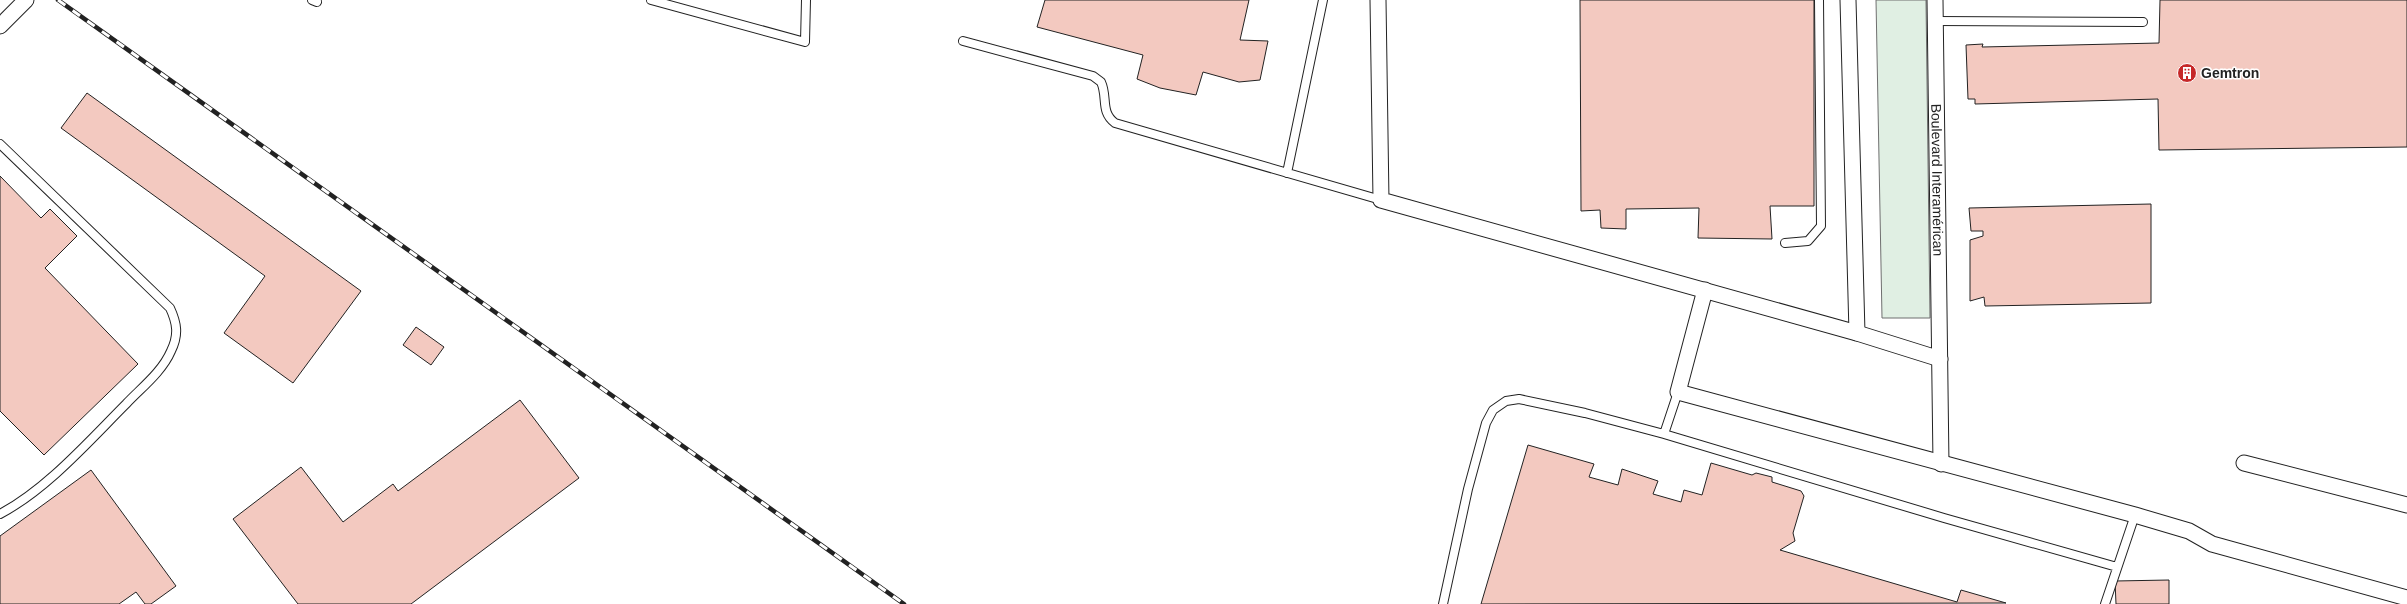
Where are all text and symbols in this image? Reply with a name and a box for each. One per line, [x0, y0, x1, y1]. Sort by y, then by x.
building icon: Gemtron [2176, 62, 2198, 84]
place label: Gemtron [2201, 65, 2259, 81]
street label: Boulevard Interamérican [1928, 104, 1946, 256]

